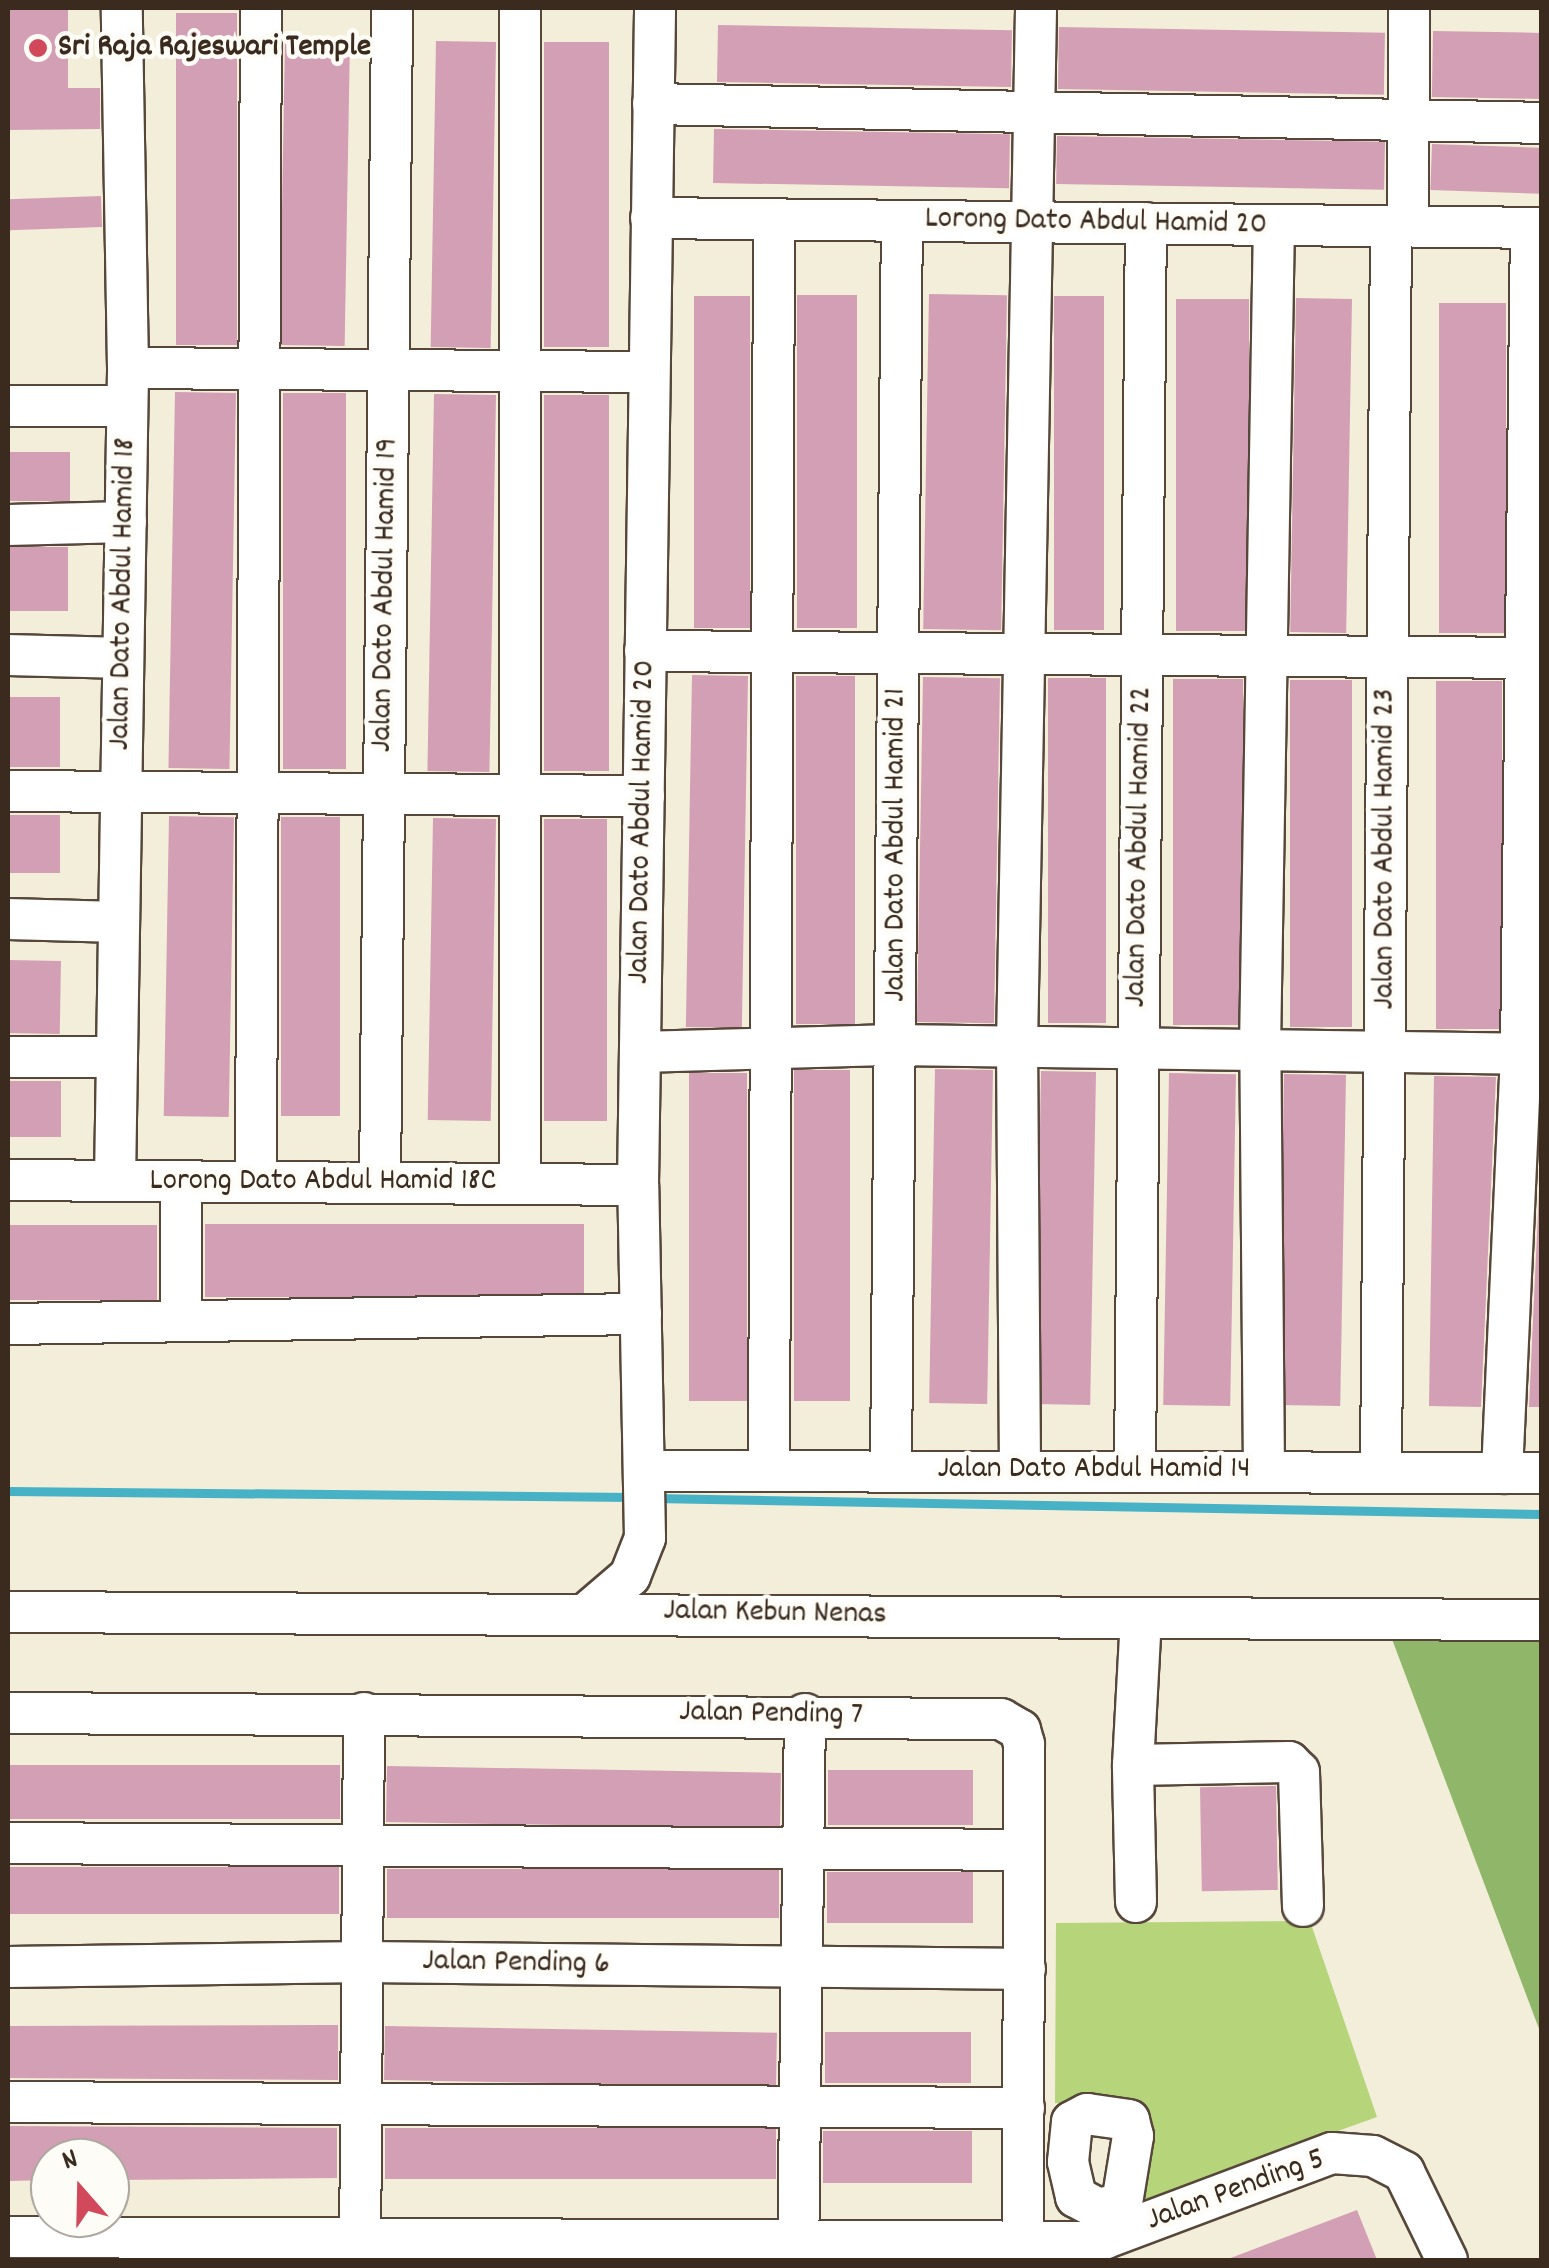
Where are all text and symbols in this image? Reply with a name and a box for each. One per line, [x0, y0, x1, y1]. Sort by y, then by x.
place label: Sri Raja Rajeswari Temple [58, 29, 371, 67]
marker: Sri Raja Rajeswari Temple [27, 37, 49, 59]
street label: Lorong Dato Abdul Hamid 20 [924, 201, 1268, 245]
street label: Jalan Dato Abdul Hamid 18 [102, 437, 146, 751]
street label: Jalan Dato Abdul Hamid 19 [364, 437, 408, 753]
street label: Jalan Dato Abdul Hamid 20 [621, 660, 665, 984]
street label: Jalan Dato Abdul Hamid 22 [1118, 686, 1162, 1008]
street label: Jalan Dato Abdul Hamid 21 [878, 688, 916, 1002]
street label: Jalan Dato Abdul Hamid 23 [1367, 688, 1405, 1010]
street label: Lorong Dato Abdul Hamid 18C [150, 1163, 496, 1201]
street label: Jalan Dato Abdul Hamid 14 [937, 1451, 1251, 1489]
street label: Jalan Kebun Nenas [663, 1593, 887, 1635]
street label: Jalan Pending 7 [679, 1694, 863, 1736]
street label: Jalan Pending 6 [422, 1943, 610, 1985]
north arrow [30, 2138, 130, 2238]
text: N [57, 2141, 84, 2183]
street label: Jalan Pending 5 [1142, 2141, 1330, 2241]

